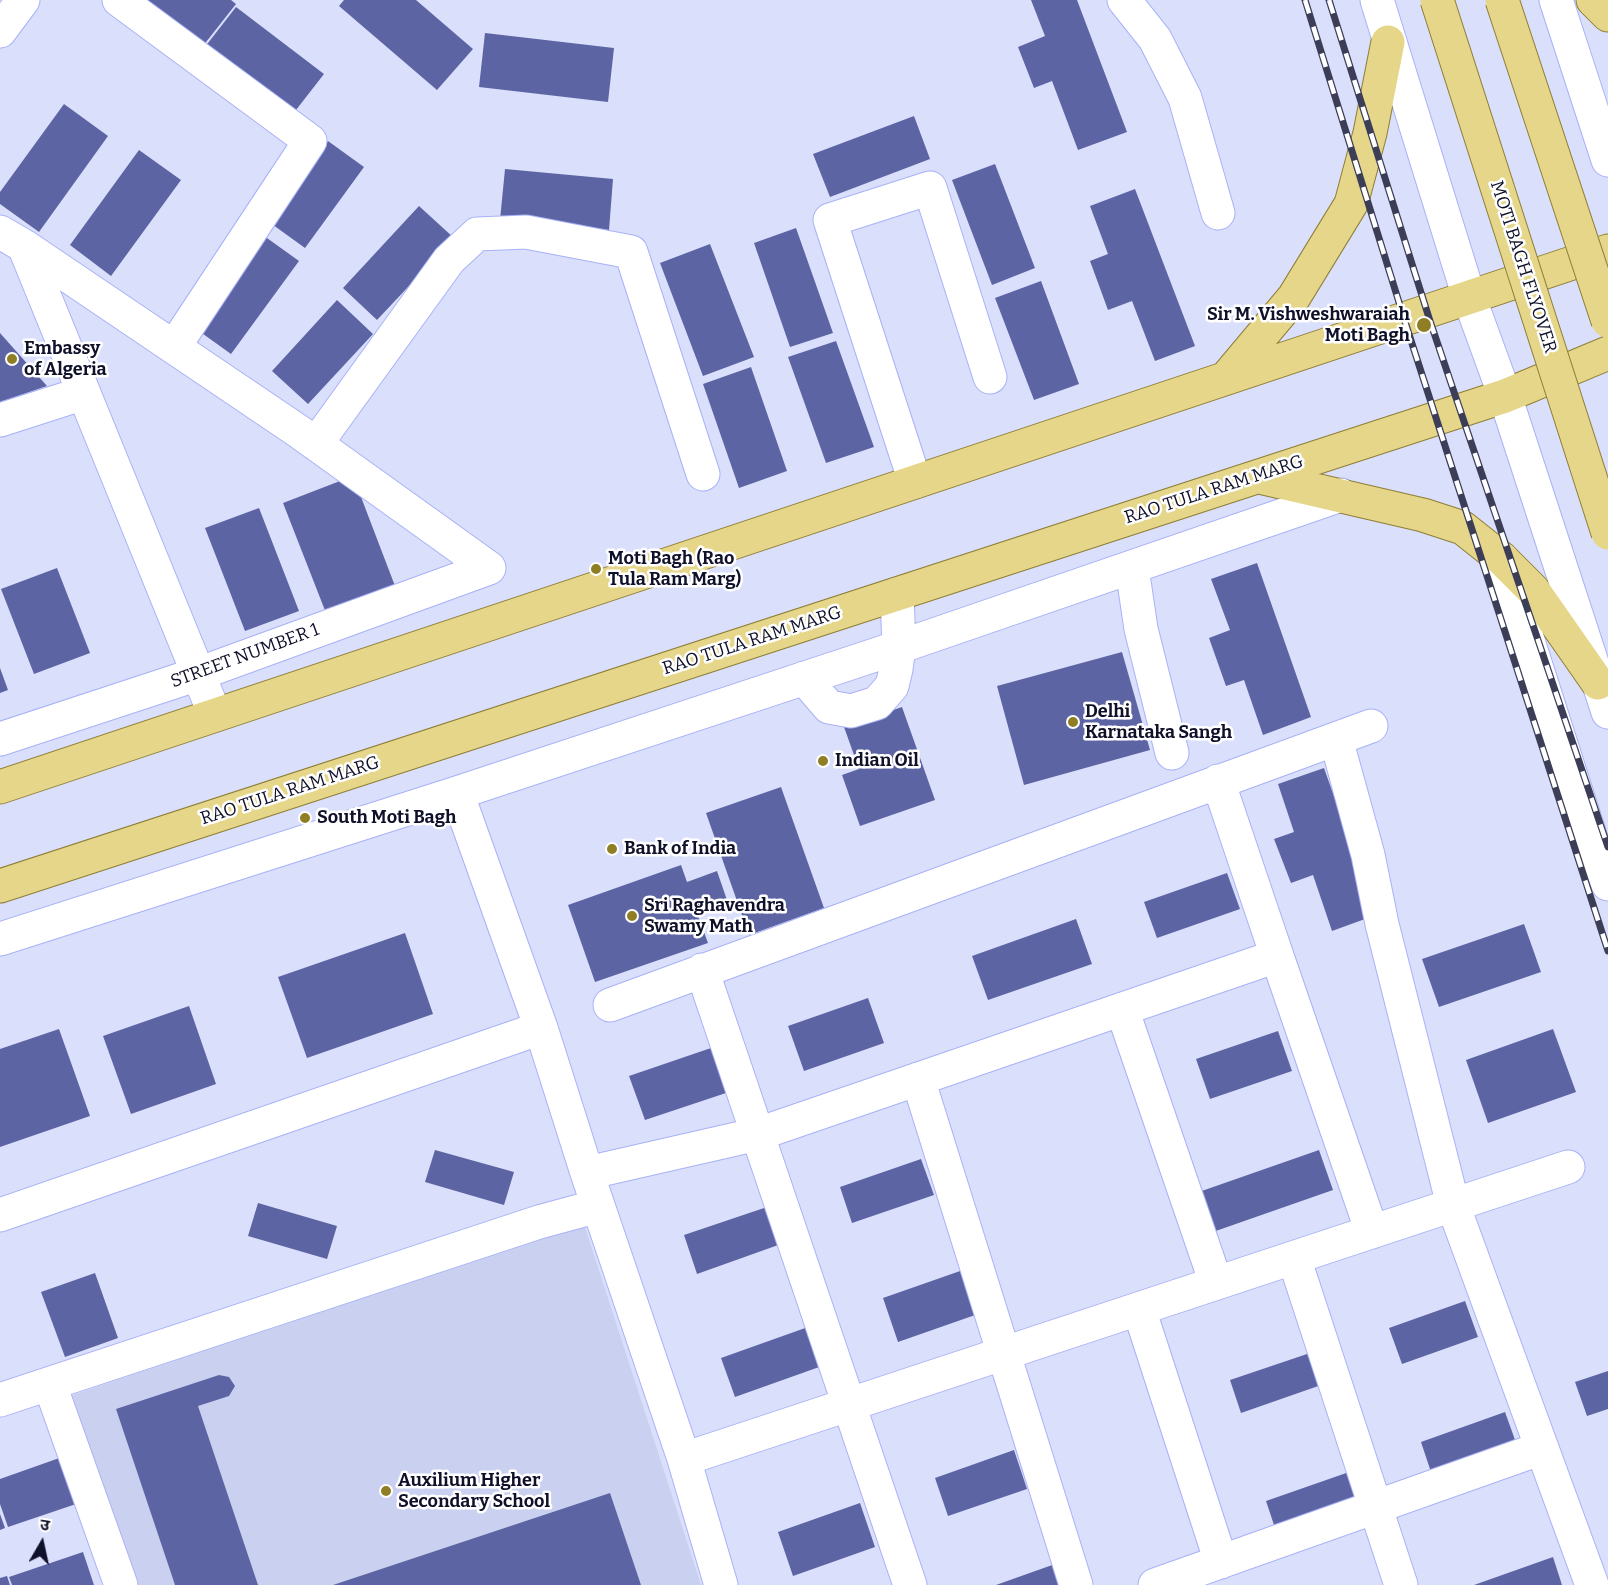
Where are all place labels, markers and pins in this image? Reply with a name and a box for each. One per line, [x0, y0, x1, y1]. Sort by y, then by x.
place label: Sir M. Vishweshwaraiah Moti Bagh [1207, 304, 1410, 346]
marker: Sir M. Vishweshwaraiah Moti Bagh [1415, 316, 1433, 334]
place label: Embassy of Algeria [24, 338, 107, 380]
marker: Embassy of Algeria [5, 352, 19, 366]
place label: Moti Bagh (Rao Tula Ram Marg) [608, 548, 741, 590]
marker: Moti Bagh (Rao Tula Ram Marg) [589, 562, 603, 576]
place label: Delhi Karnataka Sangh [1085, 701, 1232, 744]
marker: Delhi Karnataka Sangh [1066, 715, 1080, 729]
place label: Indian Oil [835, 750, 919, 772]
marker: Indian Oil [816, 754, 830, 768]
place label: South Moti Bagh [317, 807, 456, 829]
marker: South Moti Bagh [298, 811, 312, 825]
place label: Bank of India [624, 838, 736, 860]
marker: Bank of India [605, 842, 619, 856]
place label: Sri Raghavendra Swamy Math [644, 895, 785, 938]
marker: Sri Raghavendra Swamy Math [625, 909, 639, 923]
place label: Auxilium Higher Secondary School [398, 1470, 550, 1512]
marker: Auxilium Higher Secondary School [379, 1484, 393, 1498]

